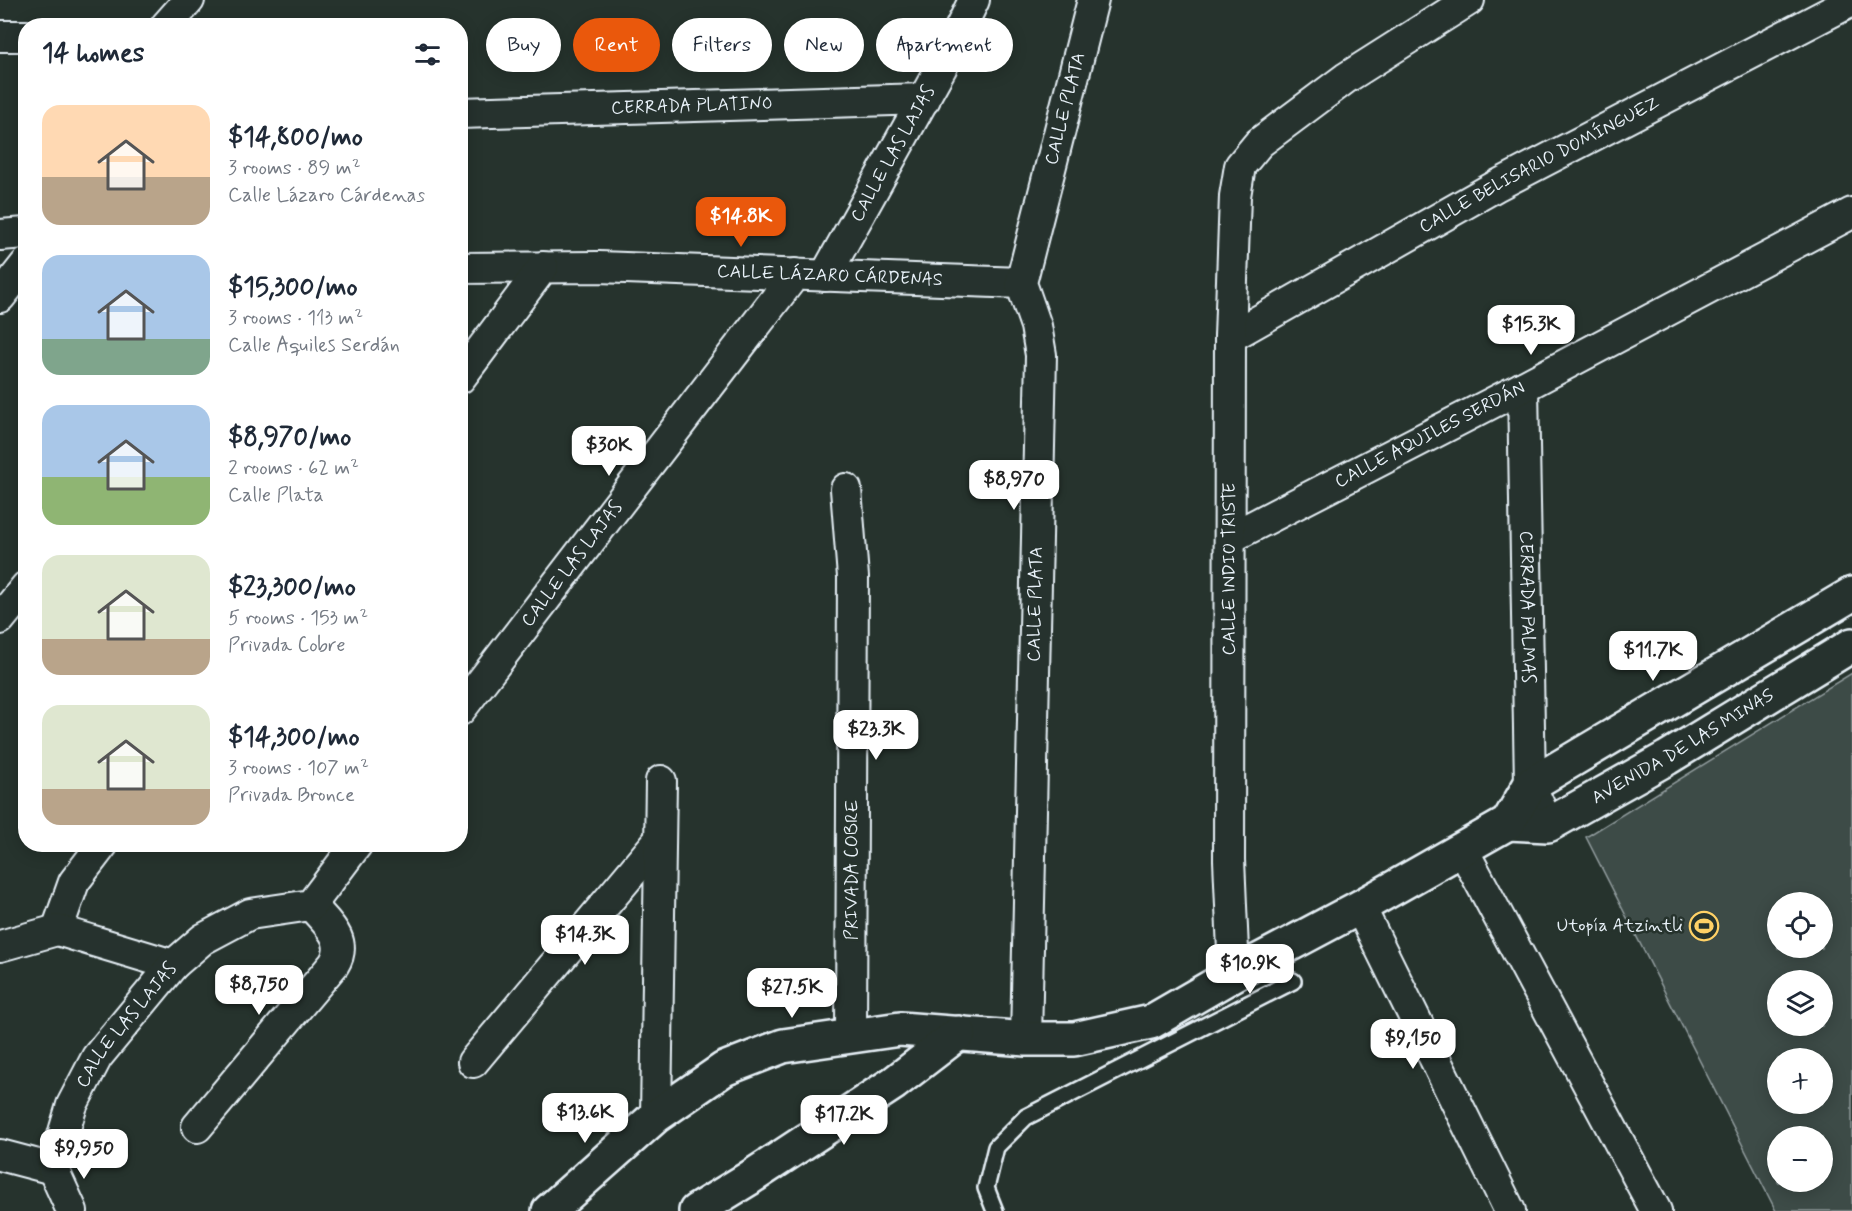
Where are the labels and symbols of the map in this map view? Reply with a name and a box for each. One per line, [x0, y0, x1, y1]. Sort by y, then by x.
street label: CALLE PLATA [1039, 50, 1091, 168]
street label: CALLE LAS LAJAS [845, 81, 941, 226]
street label: CALLE BELISARIO DOMÍNGUEZ [1415, 91, 1664, 239]
street label: CERRADA PLATINO [611, 92, 773, 120]
pin: $14.8K [692, 197, 790, 248]
street label: CALLE LÁZARO CÁRDENAS [716, 259, 943, 292]
pin: $15.3K [1482, 305, 1580, 356]
street label: CALLE AQUILES SERDÁN [1331, 376, 1529, 494]
pin: $30K [573, 426, 645, 477]
pin: $8,970 [965, 460, 1063, 511]
street label: CALLE INDIO TRISTE [1217, 483, 1242, 656]
street label: CALLE LAS LAJAS [516, 496, 628, 632]
street label: CERRADA PALMAS [1514, 530, 1540, 684]
street label: CALLE PLATA [1022, 546, 1049, 662]
pin: $11.7K [1604, 631, 1702, 682]
street label: AVENIDA DE LAS MINAS [1587, 683, 1779, 810]
pin: $23.3K [827, 710, 925, 761]
street label: PRIVADA COBRE [840, 800, 864, 940]
sports icon: Utopía Atzintli [1688, 910, 1720, 942]
place label: Utopía Atzintli [1557, 914, 1683, 938]
pin: $14.3K [536, 915, 634, 966]
pin: $10.9K [1201, 944, 1299, 995]
street label: CALLE LAS LAJAS [71, 957, 182, 1092]
pin: $8,750 [210, 965, 308, 1016]
pin: $27.5K [743, 968, 841, 1019]
pin: $9,150 [1364, 1019, 1462, 1070]
pin: $13.6K [536, 1093, 634, 1144]
pin: $17.2K [795, 1095, 893, 1146]
pin: $9,950 [35, 1129, 133, 1180]

